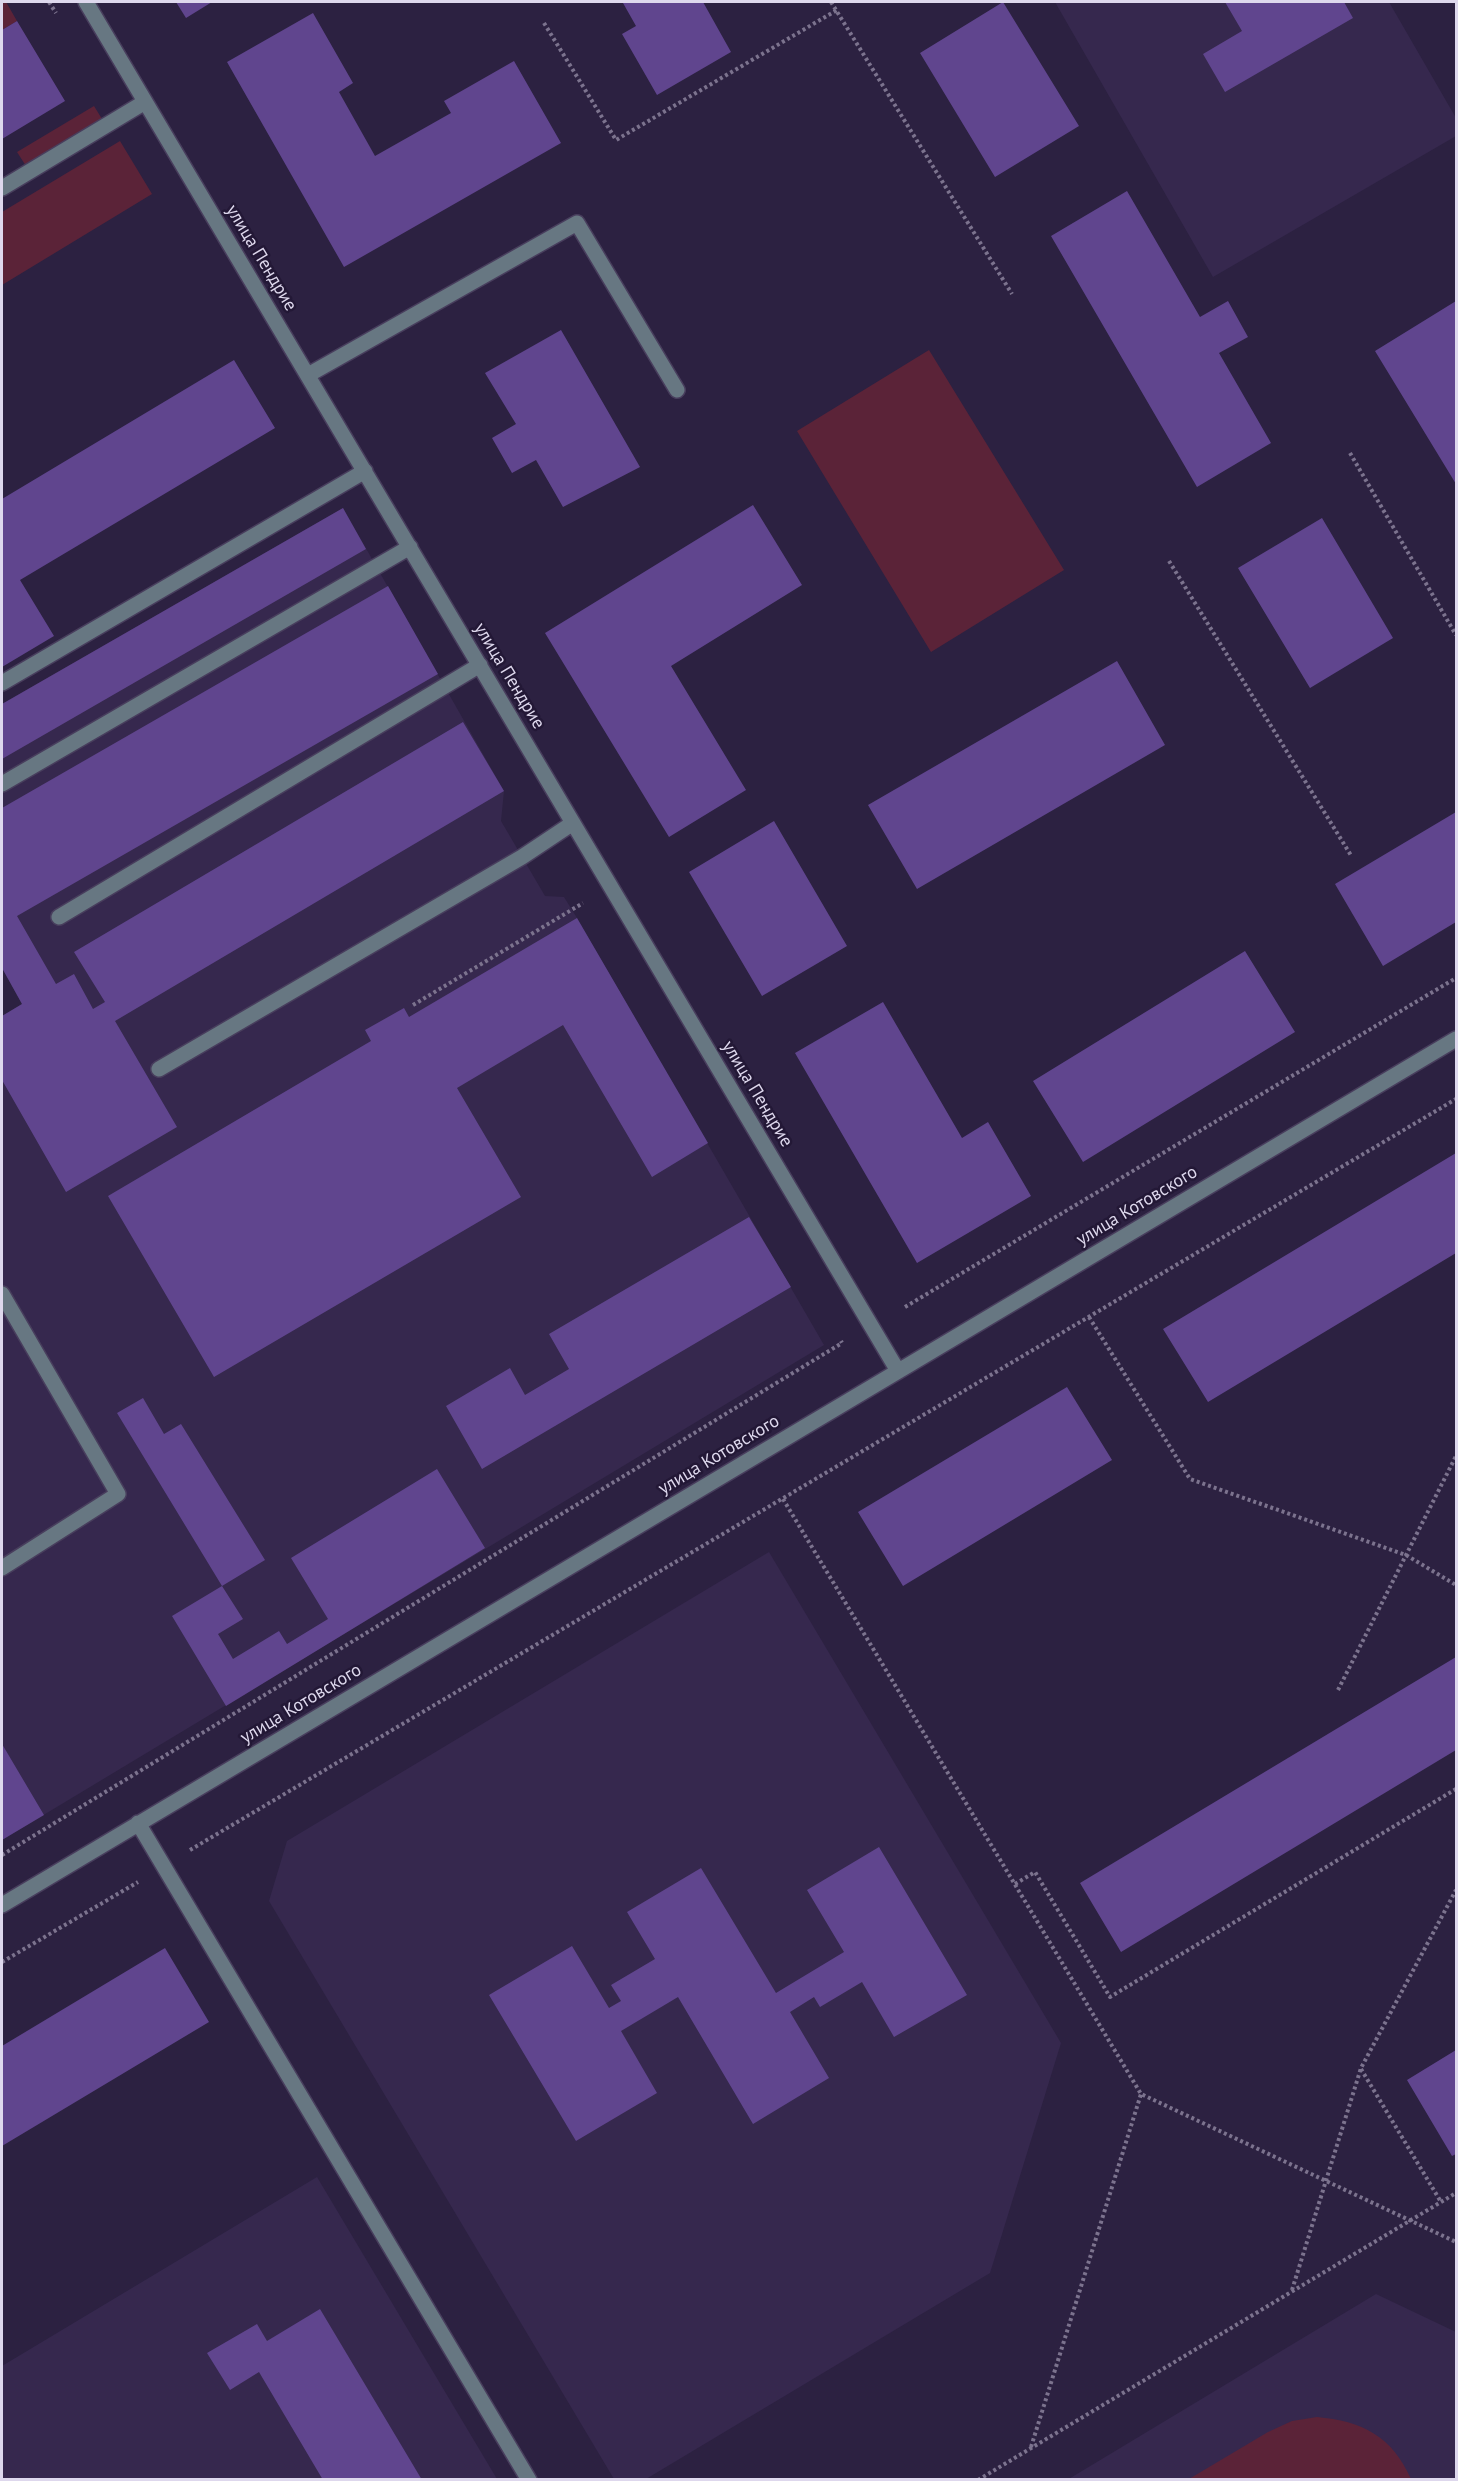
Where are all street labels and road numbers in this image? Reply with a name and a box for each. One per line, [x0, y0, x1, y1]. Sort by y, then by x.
street label: улица Пендрие [221, 201, 301, 315]
street label: улица Пендрие [469, 619, 549, 733]
street label: улица Пендрие [717, 1037, 797, 1151]
street label: улица Котовского [1073, 1161, 1201, 1251]
street label: улица Котовского [655, 1410, 783, 1500]
street label: улица Котовского [237, 1659, 365, 1749]

